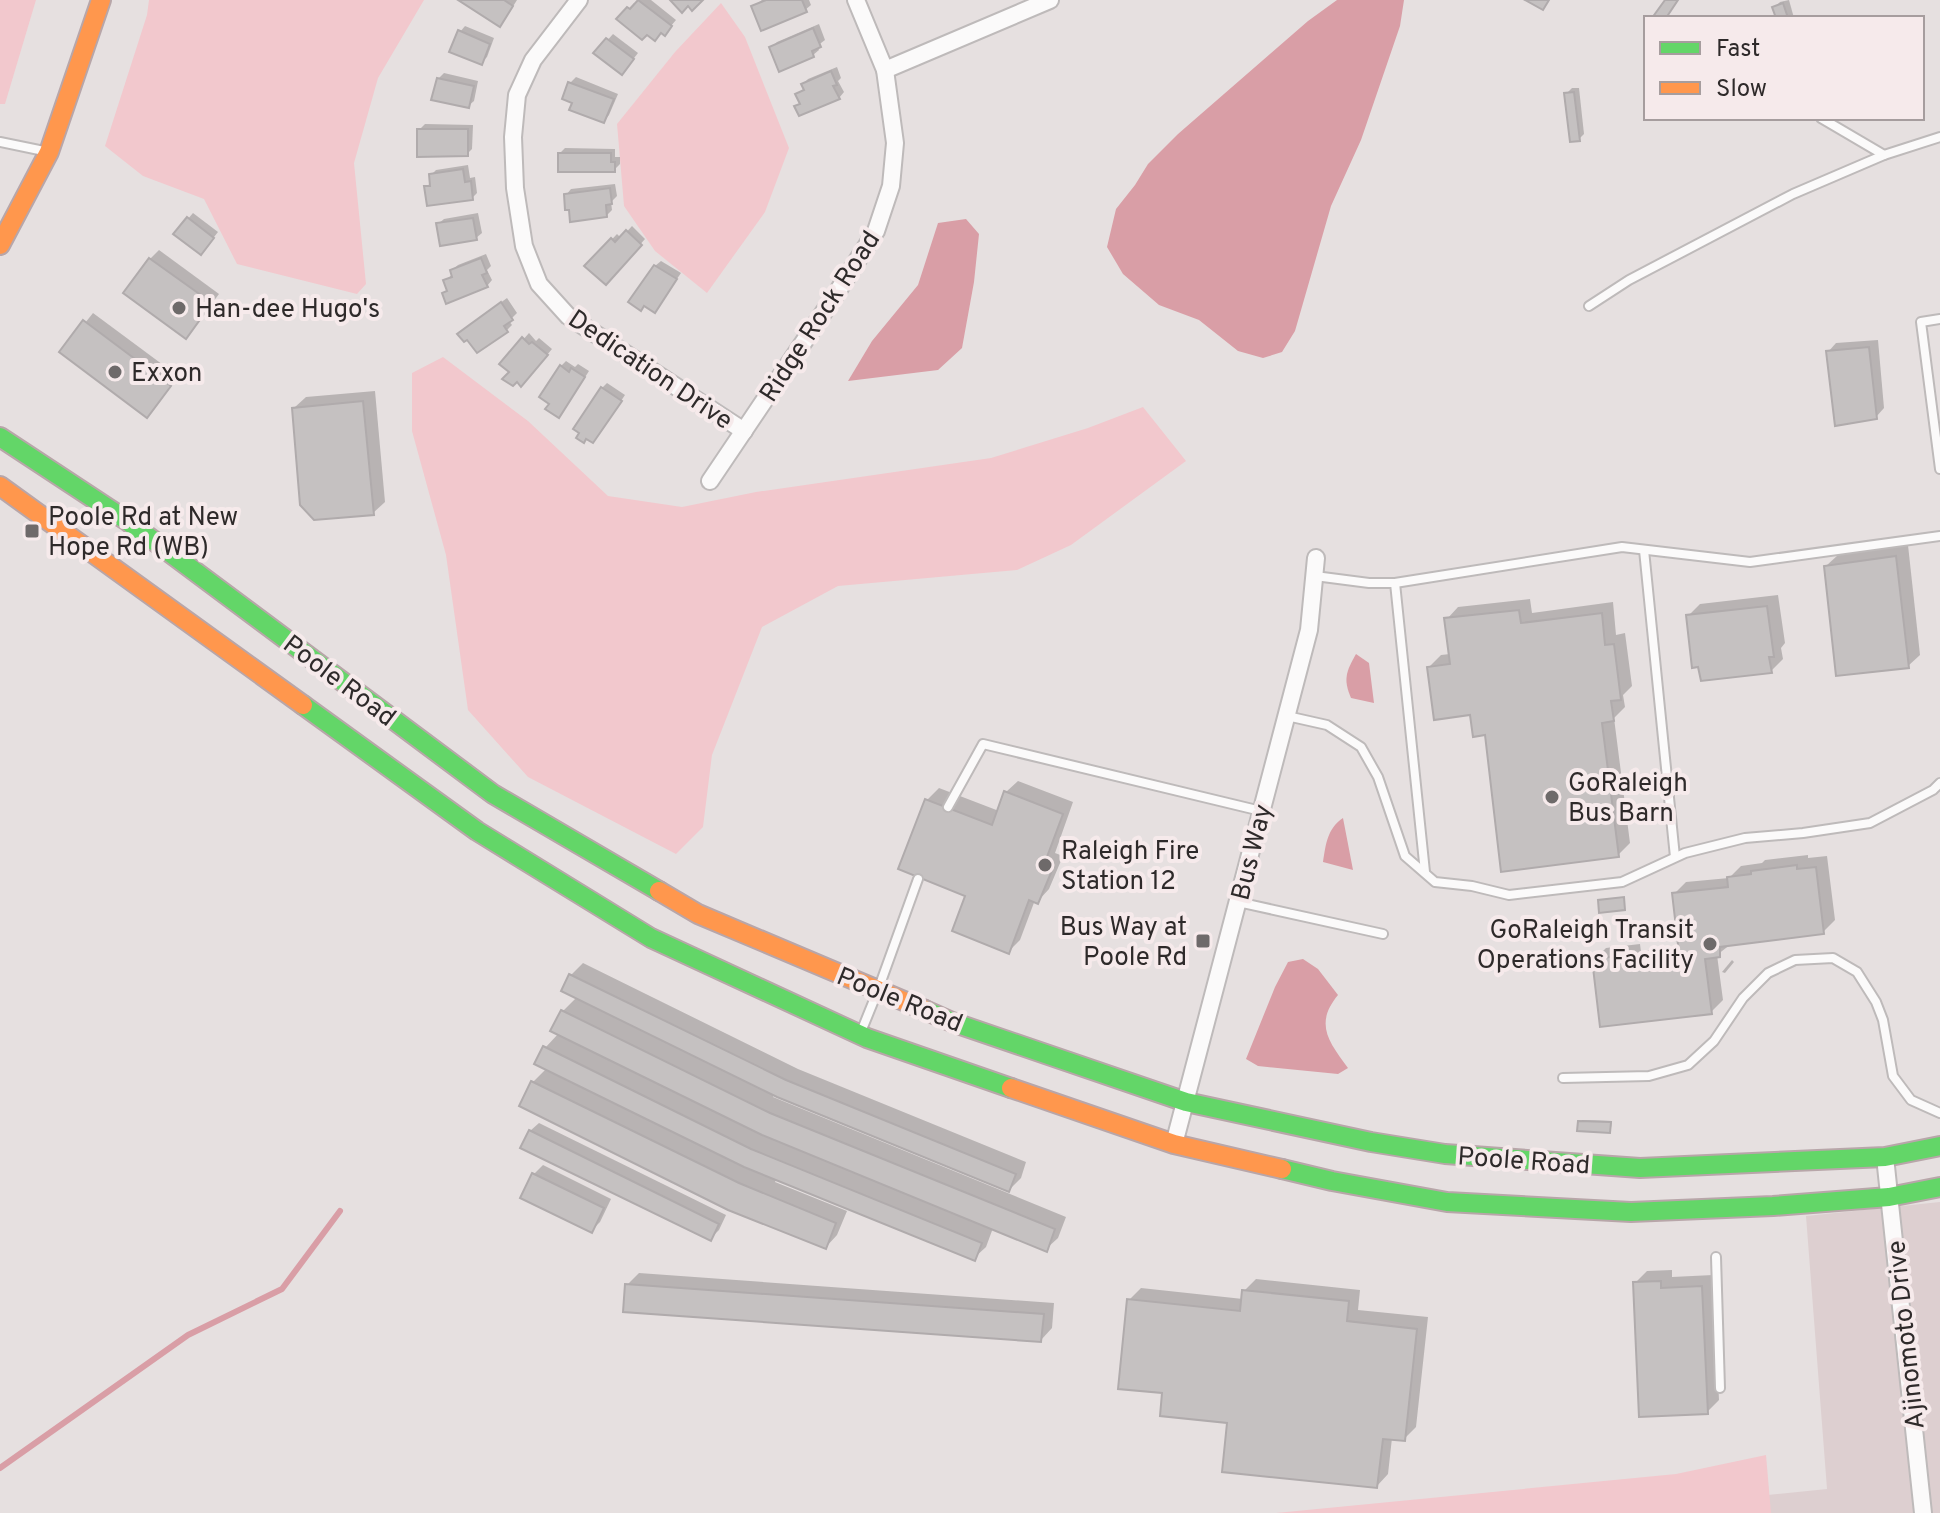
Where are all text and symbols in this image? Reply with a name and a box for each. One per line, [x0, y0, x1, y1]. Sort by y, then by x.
legend [1644, 16, 1924, 120]
text: Fast [1716, 35, 1760, 65]
text: Slow [1716, 75, 1767, 105]
street label: Ridge Rock Road [753, 225, 889, 409]
place label: Han-dee Hugo's [195, 294, 380, 327]
marker: Han-dee Hugo's [170, 299, 188, 317]
street label: Dedication Drive [561, 304, 738, 438]
place label: Exxon [131, 358, 202, 391]
marker: Exxon [106, 363, 124, 381]
place label: Poole Rd at New Hope Rd (WB) [48, 502, 238, 565]
marker: Poole Rd at New Hope Rd (WB) [23, 522, 41, 540]
street label: Poole Road [275, 629, 402, 735]
place label: GoRaleigh Bus Barn [1568, 768, 1688, 831]
marker: GoRaleigh Bus Barn [1543, 788, 1561, 806]
street label: Bus Way [1226, 801, 1281, 904]
place label: Raleigh Fire Station 12 [1061, 836, 1199, 899]
marker: Raleigh Fire Station 12 [1036, 856, 1054, 874]
place label: Bus Way at Poole Rd [1060, 912, 1187, 975]
place label: GoRaleigh Transit Operations Facility [1477, 915, 1694, 978]
marker: Bus Way at Poole Rd [1194, 932, 1212, 950]
marker: GoRaleigh Transit Operations Facility [1701, 935, 1719, 953]
street label: Poole Road [831, 961, 967, 1042]
street label: Poole Road [1456, 1141, 1591, 1184]
street label: Ajinomoto Drive [1881, 1239, 1934, 1431]

